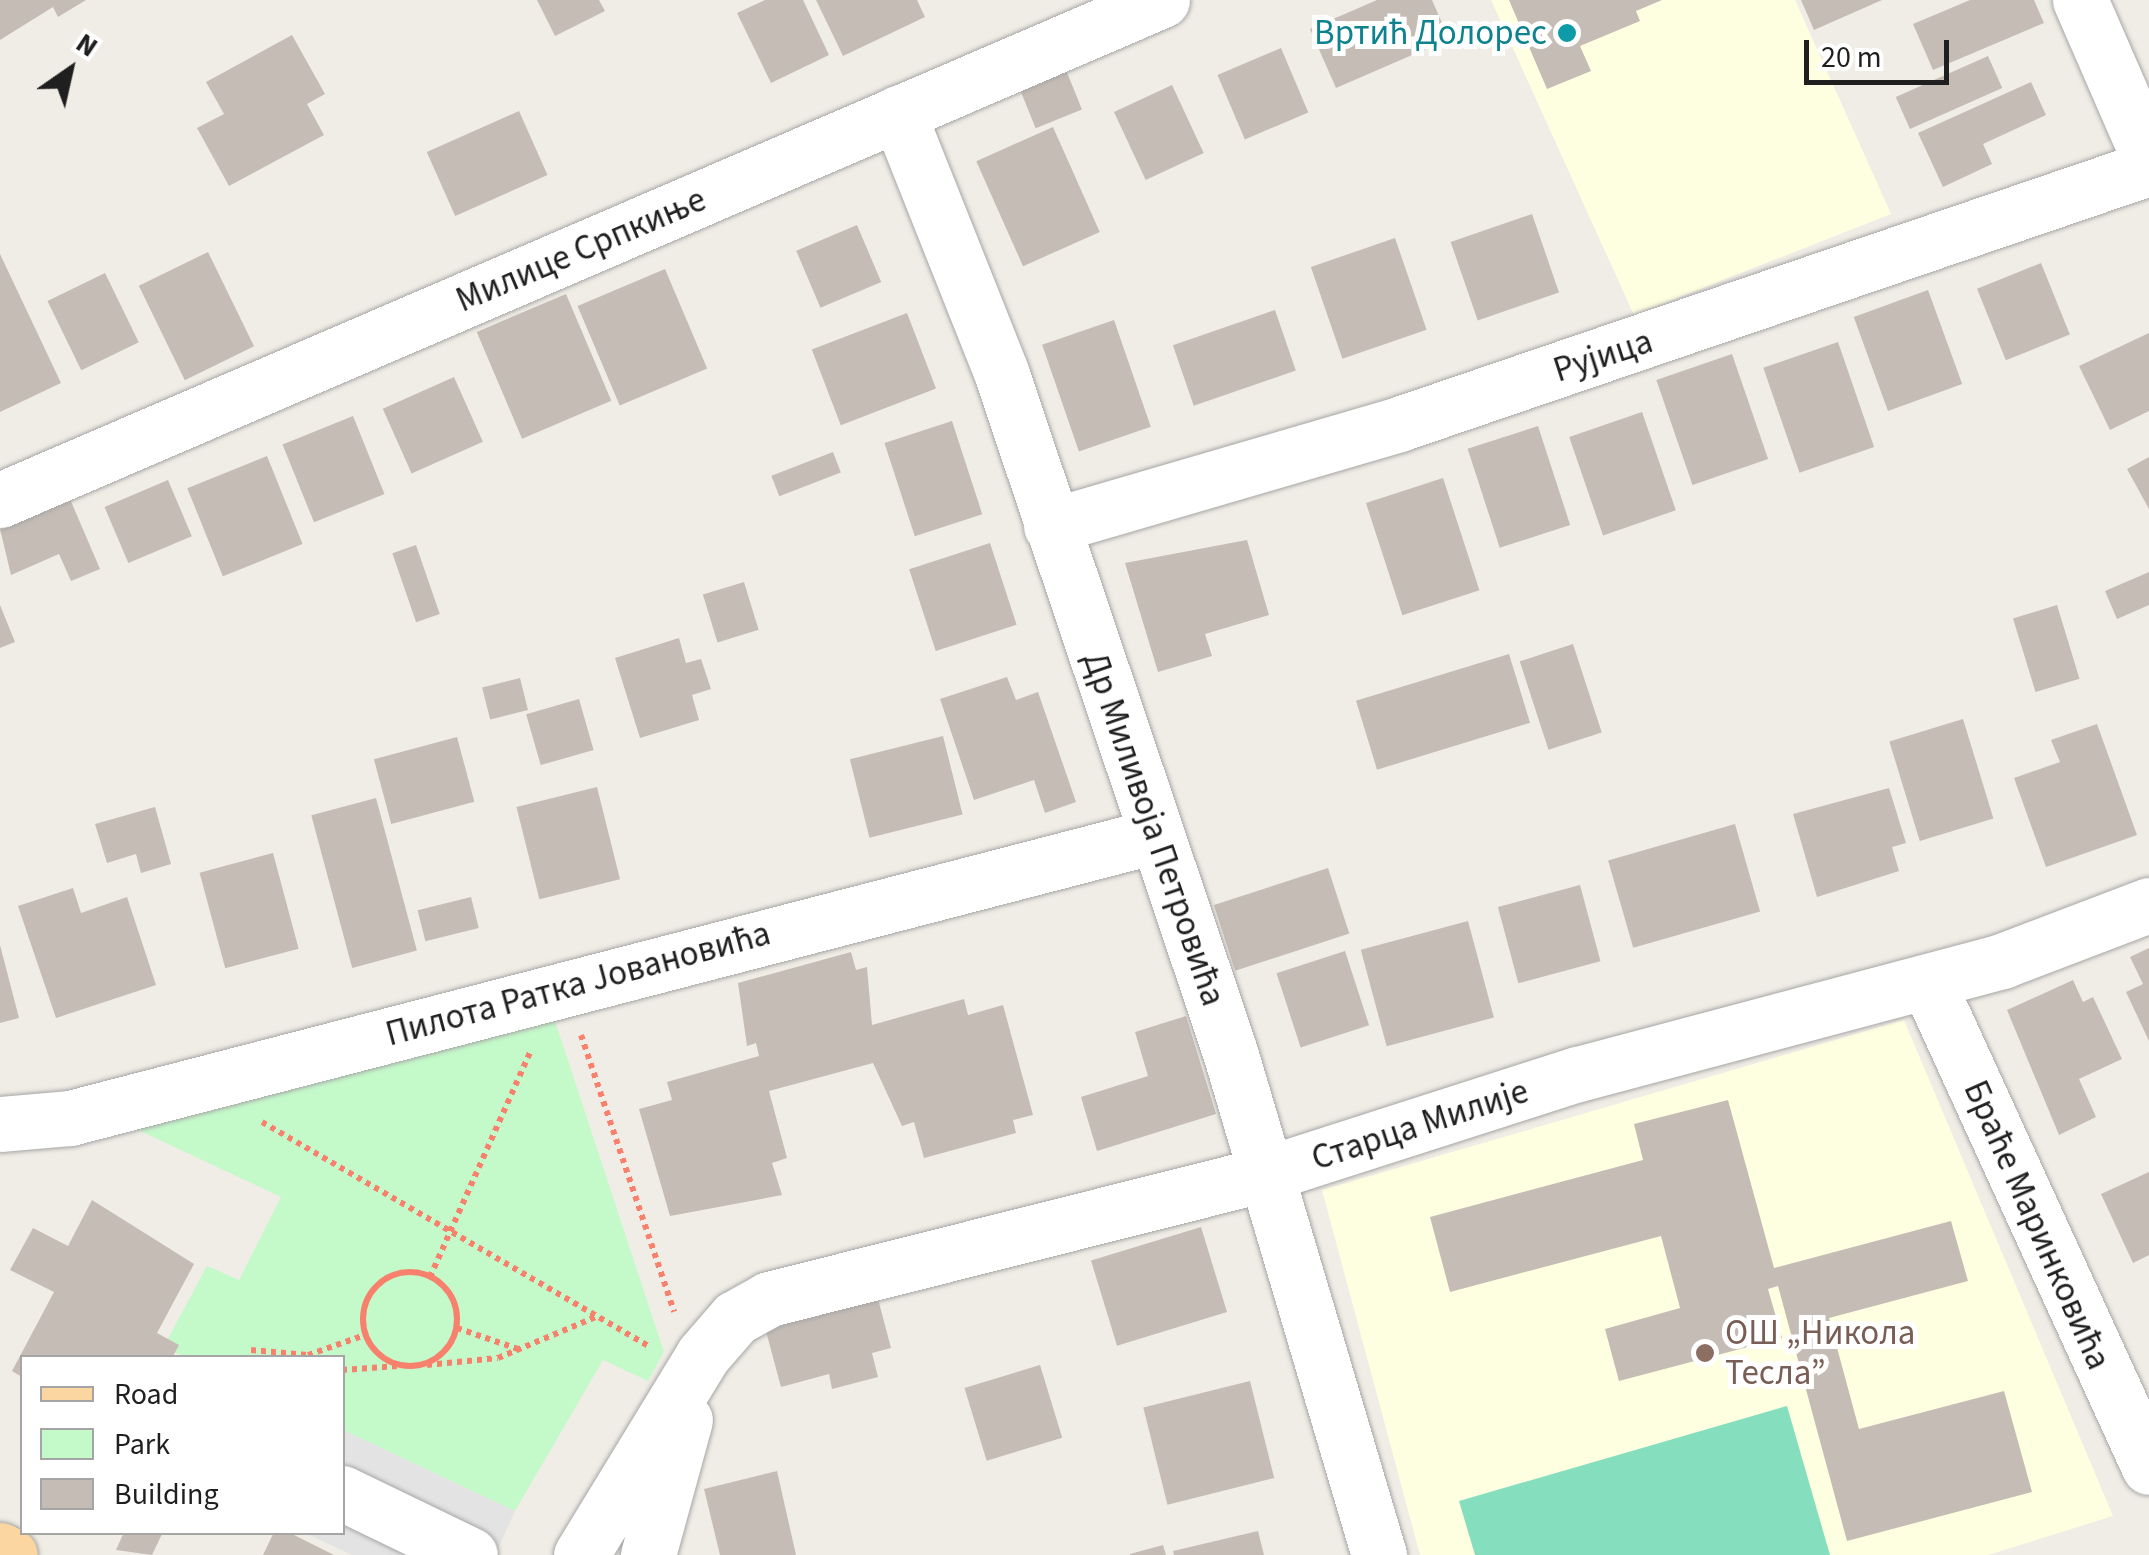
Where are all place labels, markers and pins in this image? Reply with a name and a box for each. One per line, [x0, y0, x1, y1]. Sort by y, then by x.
place label: Вртић Долорес [1314, 12, 1547, 54]
marker: Вртић Долорес [1556, 22, 1578, 44]
place label: ОШ „Никола Тесла” [1725, 1312, 1915, 1394]
marker: ОШ „Никола Тесла” [1694, 1342, 1716, 1364]

